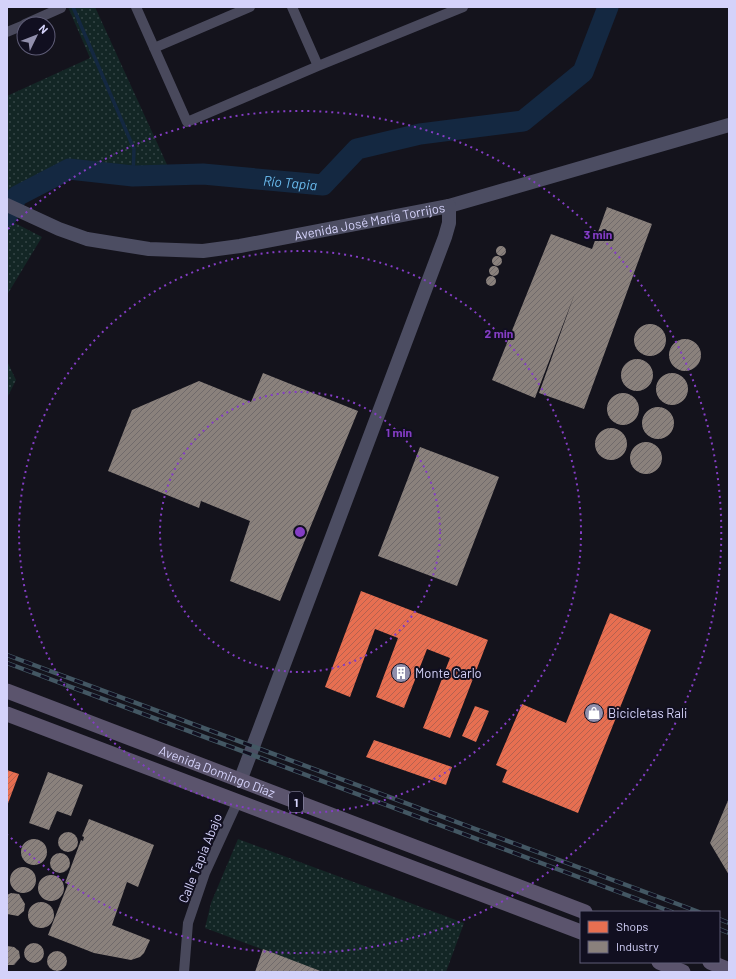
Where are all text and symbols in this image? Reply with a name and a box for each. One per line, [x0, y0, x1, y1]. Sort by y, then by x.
north arrow [16, 16, 56, 56]
text: N [36, 22, 51, 36]
water label: Río Tapia [263, 171, 318, 193]
street label: Avenida José María Torrijos [293, 199, 446, 243]
text: 3 min [584, 227, 612, 241]
text: 2 min [485, 326, 513, 340]
text: 1 min [386, 425, 412, 439]
centre of rings [293, 525, 307, 539]
building icon: Monte Carlo [390, 662, 412, 684]
place label: Monte Carlo [415, 665, 482, 681]
shop icon: Bicicletas Rali [583, 702, 605, 724]
place label: Bicicletas Rali [608, 705, 687, 721]
street label: Avenida Domingo Díaz [157, 742, 278, 801]
road number: 1 [289, 792, 303, 812]
street label: Calle Tapia Abajo [175, 811, 225, 905]
legend [580, 911, 720, 963]
text: Shops [616, 919, 649, 933]
text: Industry [616, 939, 659, 953]

